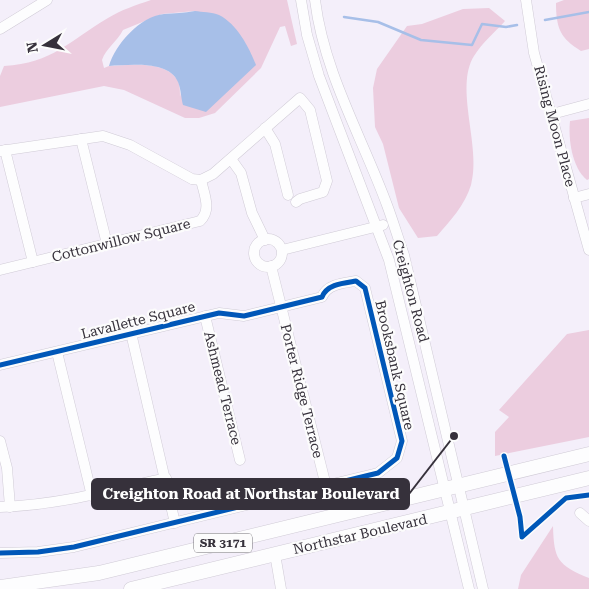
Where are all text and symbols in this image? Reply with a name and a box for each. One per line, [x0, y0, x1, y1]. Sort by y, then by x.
north arrow [20, 20, 70, 70]
text: N [23, 40, 41, 54]
street label: Rising Moon Place [531, 64, 579, 189]
street label: Cottonwillow Square [50, 215, 192, 265]
street label: Creighton Road [390, 238, 432, 344]
street label: Lavallette Square [79, 298, 197, 342]
street label: Brooksbank Square [372, 299, 418, 432]
street label: Porter Ridge Terrace [278, 322, 327, 460]
street label: Ashmead Terrace [201, 330, 245, 447]
callout: Creighton Road at Northstar Boulevard [92, 479, 409, 509]
text: Creighton Road at Northstar Boulevard [102, 485, 400, 503]
street label: Northstar Boulevard [291, 511, 429, 557]
road number: SR 3171 [194, 534, 252, 552]

